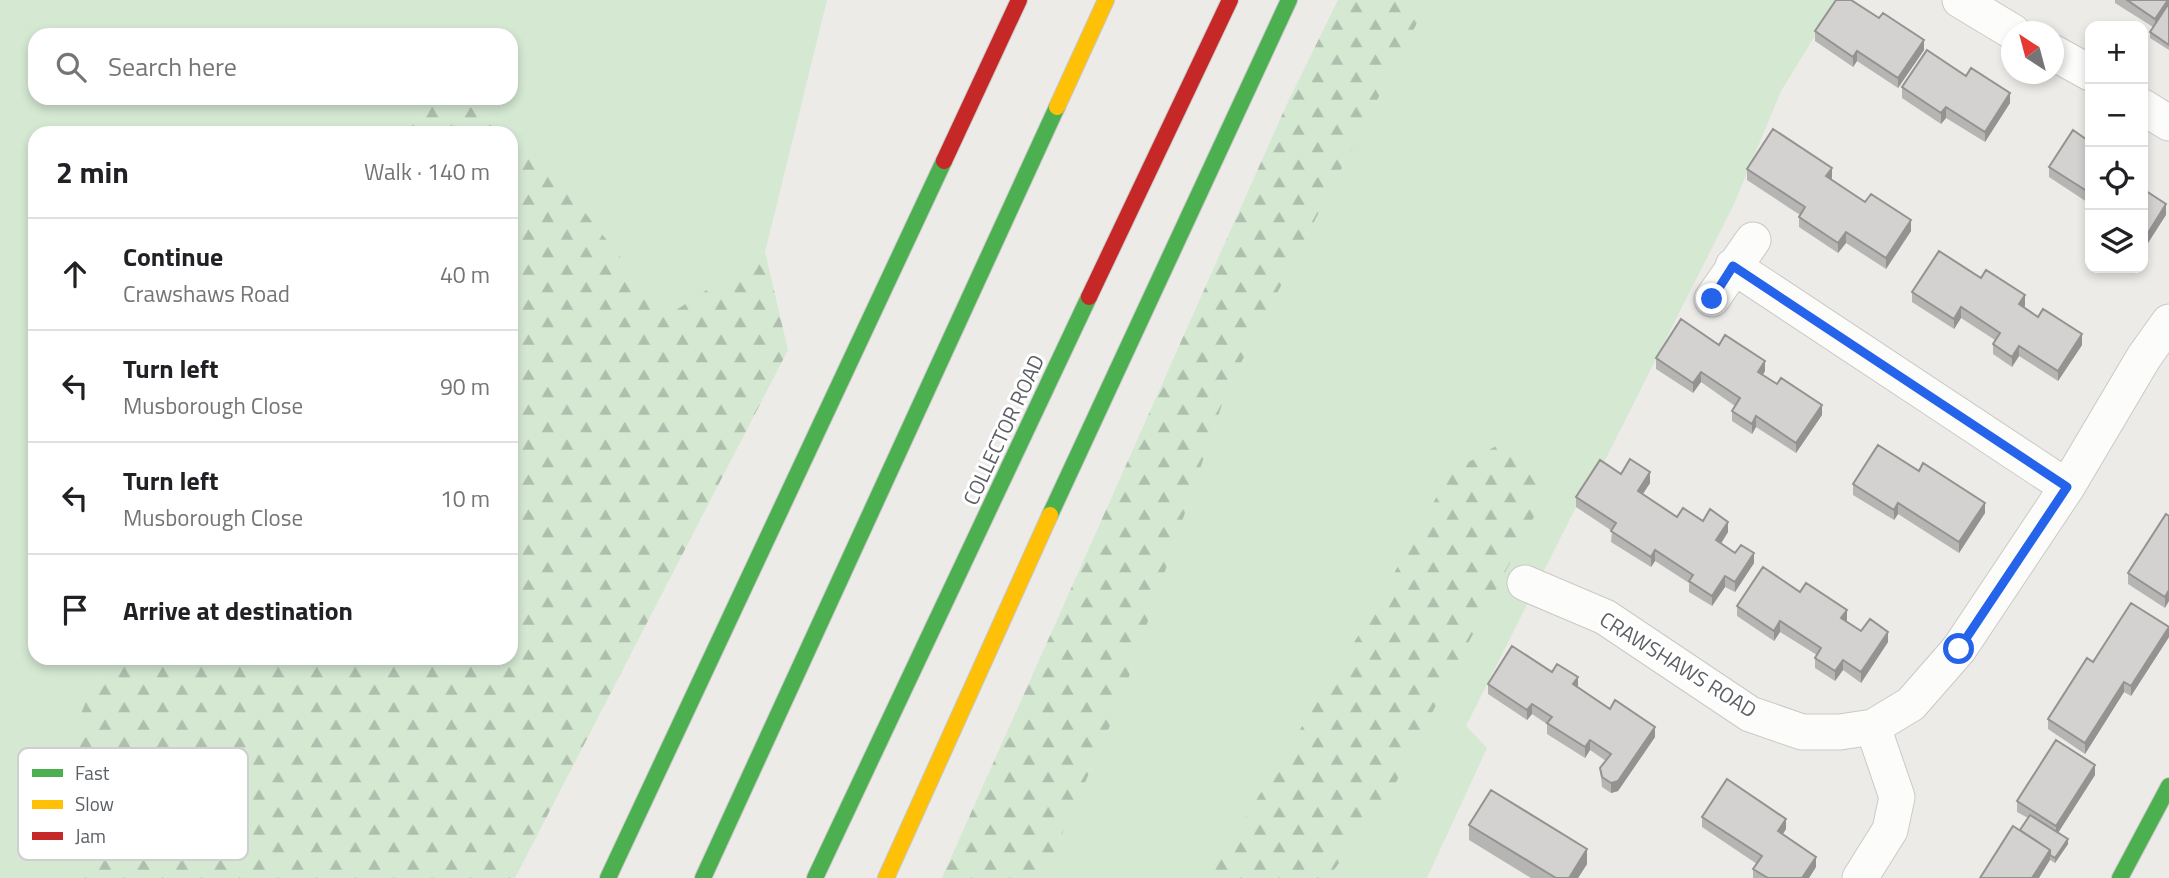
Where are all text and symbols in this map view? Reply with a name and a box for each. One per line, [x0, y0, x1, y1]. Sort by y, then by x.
north arrow [2001, 21, 2064, 84]
map controls [2085, 21, 2148, 273]
button: + [2085, 21, 2148, 84]
search box [28, 28, 518, 105]
text: Search here [108, 47, 237, 86]
icon: search [52, 48, 90, 86]
button: − [2085, 84, 2148, 147]
button: locate [2085, 147, 2148, 210]
text: 2 min [56, 149, 129, 195]
text: Walk · 140 m [364, 154, 490, 189]
button: layers [2085, 210, 2148, 273]
text: Continue [123, 237, 223, 276]
icon: ahead [56, 255, 94, 293]
text: 40 m [440, 257, 490, 292]
text: Crawshaws Road [123, 276, 290, 311]
route end [1696, 283, 1727, 314]
text: Turn left [123, 349, 218, 388]
street label: COLLECTOR ROAD [954, 349, 1052, 510]
icon: left [56, 367, 94, 405]
text: 90 m [440, 369, 490, 404]
text: Musborough Close [123, 388, 303, 423]
text: Turn left [123, 461, 218, 500]
icon: left [56, 479, 94, 517]
text: 10 m [440, 481, 490, 516]
text: Musborough Close [123, 500, 303, 535]
icon: arrive [56, 591, 94, 629]
text: Arrive at destination [123, 591, 353, 630]
street label: CRAWSHAWS ROAD [1594, 603, 1763, 725]
route start [1943, 633, 1974, 664]
legend [18, 748, 248, 860]
text: Fast [75, 758, 110, 787]
text: Slow [75, 789, 114, 818]
text: Jam [75, 821, 106, 850]

